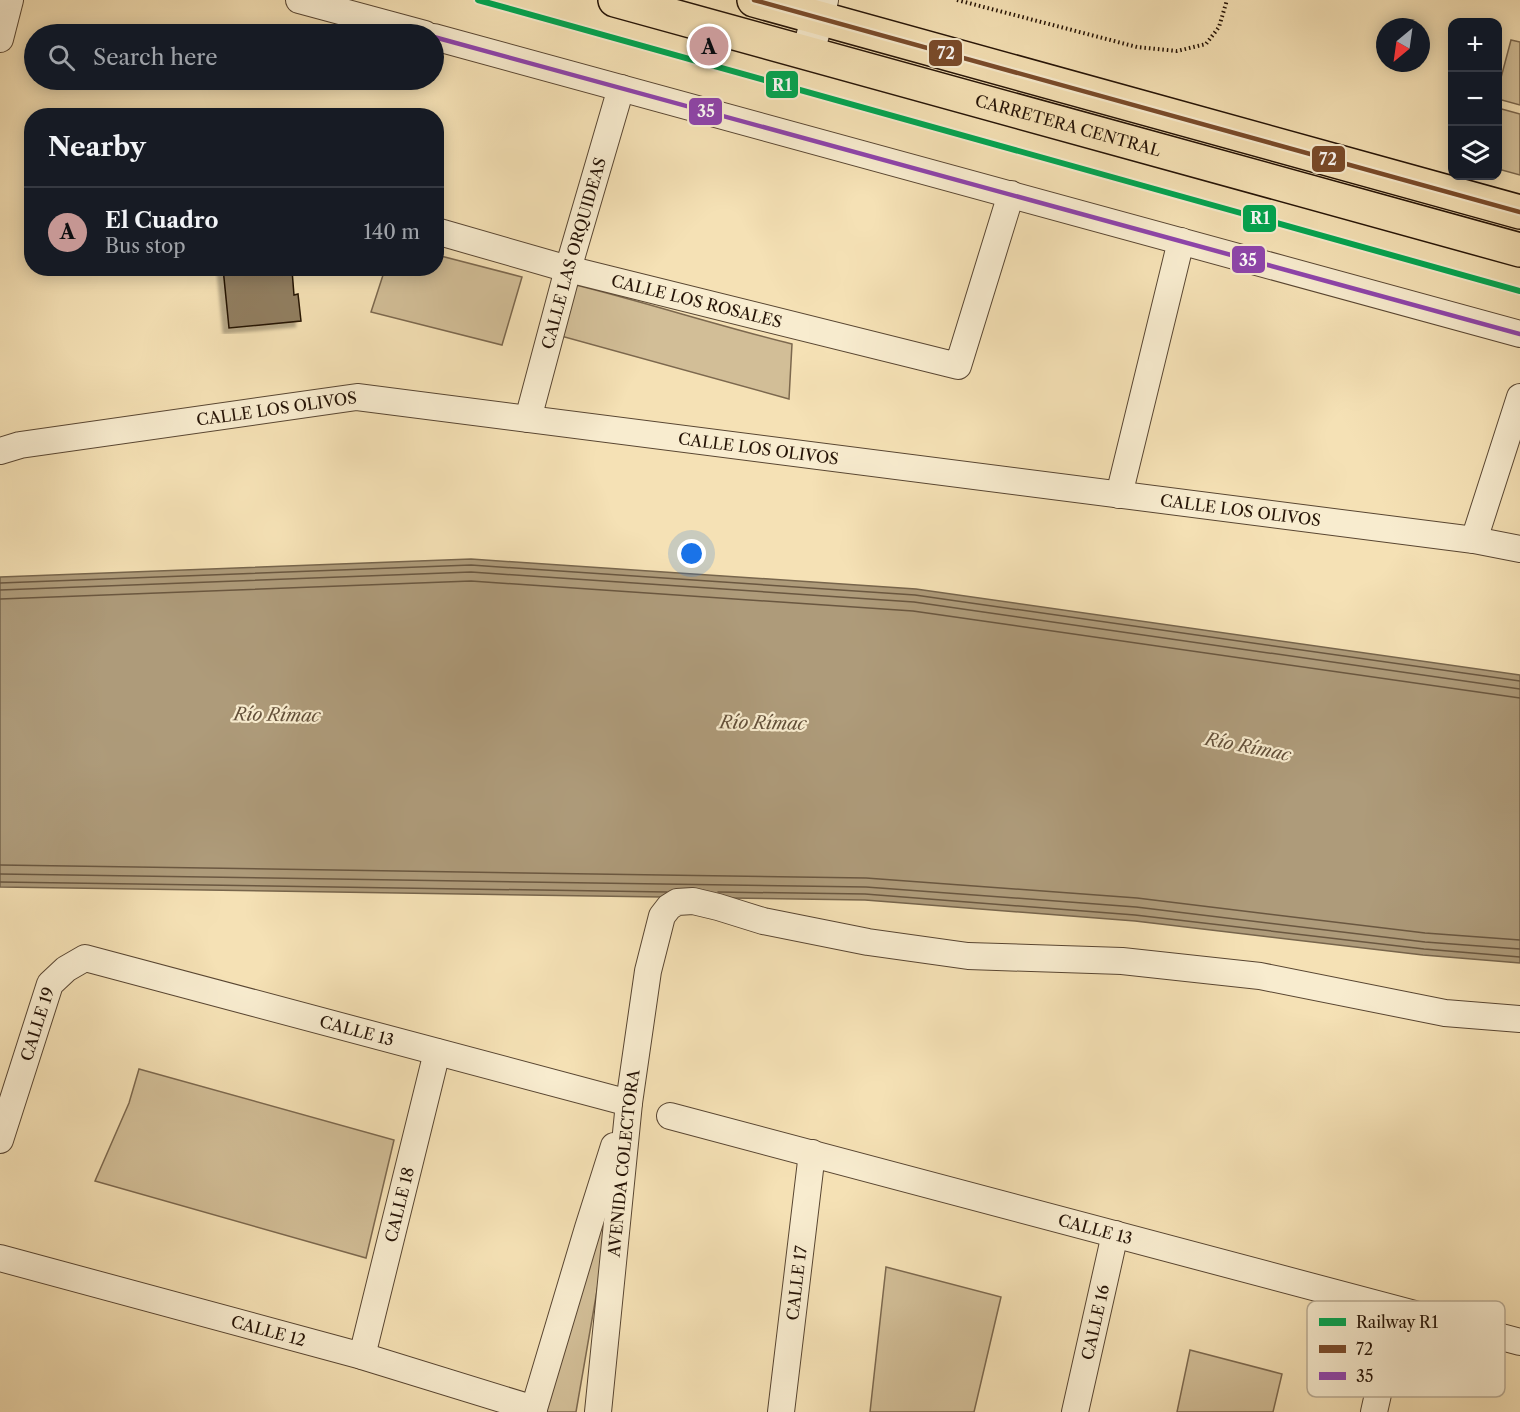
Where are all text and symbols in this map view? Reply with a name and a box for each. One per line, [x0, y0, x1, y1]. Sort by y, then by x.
north arrow [1376, 18, 1430, 72]
map controls [1448, 18, 1502, 180]
button: + [1448, 18, 1502, 72]
search box [24, 24, 444, 90]
pin: A [690, 24, 728, 68]
line badge: 72 [928, 39, 963, 67]
icon: search [45, 41, 78, 74]
text: 72 [937, 43, 955, 63]
text: Search here [93, 44, 218, 71]
line badge: R1 [765, 70, 799, 99]
button: − [1448, 72, 1502, 126]
text: R1 [772, 75, 793, 95]
street label: CARRETERA CENTRAL [973, 90, 1164, 160]
line badge: 35 [688, 97, 723, 126]
text: 35 [697, 101, 715, 121]
button: layers [1448, 126, 1502, 180]
text: Nearby [48, 131, 146, 163]
line badge: 72 [1311, 145, 1346, 173]
text: 72 [1319, 149, 1337, 169]
street label: CALLE LAS ORQUIDEAS [537, 155, 610, 351]
line badge: R1 [1242, 204, 1277, 233]
text: El Cuadro [105, 207, 218, 234]
text: R1 [1250, 208, 1271, 228]
text: A [60, 220, 75, 244]
text: 140 m [363, 220, 420, 244]
text: Bus stop [105, 234, 186, 258]
line badge: 35 [1231, 245, 1266, 274]
text: 35 [1239, 250, 1257, 270]
street label: CALLE LOS ROSALES [609, 270, 784, 332]
street label: CALLE LOS OLIVOS [195, 387, 358, 430]
street label: CALLE LOS OLIVOS [677, 428, 840, 469]
street label: CALLE LOS OLIVOS [1159, 490, 1322, 530]
your location [677, 539, 706, 568]
water label: Río Rímac [232, 703, 321, 727]
water label: Río Rímac [718, 711, 807, 735]
water label: Río Rímac [1201, 728, 1294, 766]
street label: CALLE 19 [16, 984, 58, 1063]
street label: CALLE 13 [317, 1011, 396, 1050]
street label: AVENIDA COLECTORA [604, 1067, 644, 1259]
street label: CALLE 18 [380, 1165, 418, 1244]
street label: CALLE 13 [1056, 1210, 1135, 1248]
street label: CALLE 17 [782, 1244, 811, 1321]
street label: CALLE 16 [1077, 1283, 1113, 1362]
legend [1307, 1301, 1505, 1397]
street label: CALLE 12 [229, 1311, 308, 1350]
text: Railway R1 [1356, 1312, 1438, 1332]
text: 72 [1356, 1339, 1373, 1359]
text: 35 [1356, 1366, 1374, 1386]

